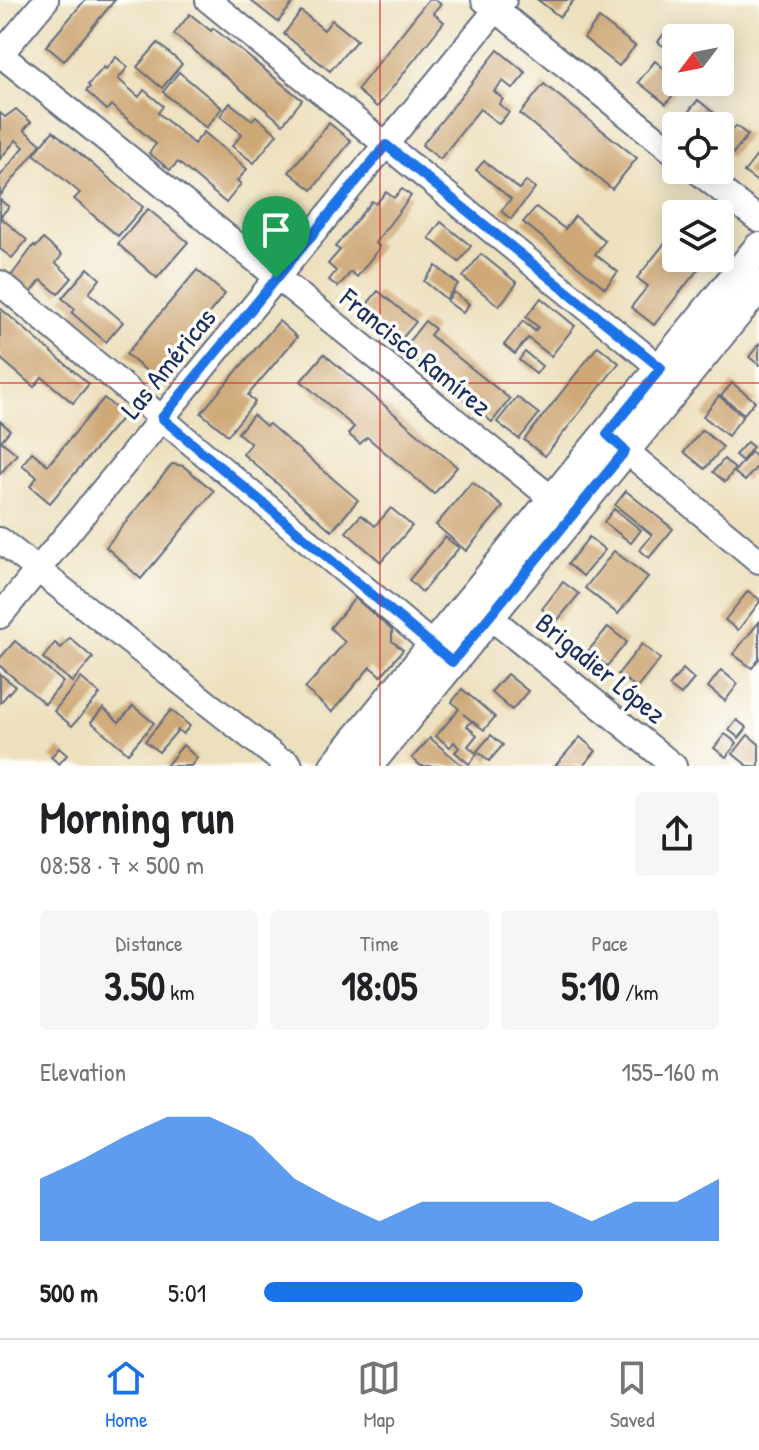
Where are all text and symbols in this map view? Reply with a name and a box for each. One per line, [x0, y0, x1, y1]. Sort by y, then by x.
north arrow [662, 24, 734, 96]
map controls [662, 24, 734, 272]
button: locate [662, 112, 734, 184]
pin [242, 196, 310, 278]
button: layers [662, 200, 734, 272]
icon: arrive [254, 208, 298, 252]
street label: Francisco Ramírez [332, 279, 500, 425]
street label: Las Américas [112, 300, 224, 426]
street label: Brigadier López [528, 604, 674, 732]
text: Morning run [40, 787, 235, 847]
button: share [635, 792, 719, 876]
text: 08:58 · 7 × 500 m [40, 847, 204, 882]
text: Distance [116, 928, 183, 958]
text: Time [360, 928, 399, 958]
text: Pace [592, 928, 628, 958]
text: 3.50 [104, 958, 165, 1012]
text: 18:05 [342, 958, 417, 1012]
text: 5:10 [561, 958, 620, 1012]
text: km [165, 977, 194, 1007]
text: /km [620, 977, 658, 1007]
text: Elevation [40, 1054, 126, 1089]
text: 155–160 m [622, 1054, 719, 1089]
text: 500 m [40, 1275, 98, 1310]
text: 5:01 [168, 1275, 206, 1310]
tab: Home [104, 1356, 148, 1434]
tab: Map [357, 1356, 401, 1434]
tab: Saved [610, 1356, 655, 1434]

